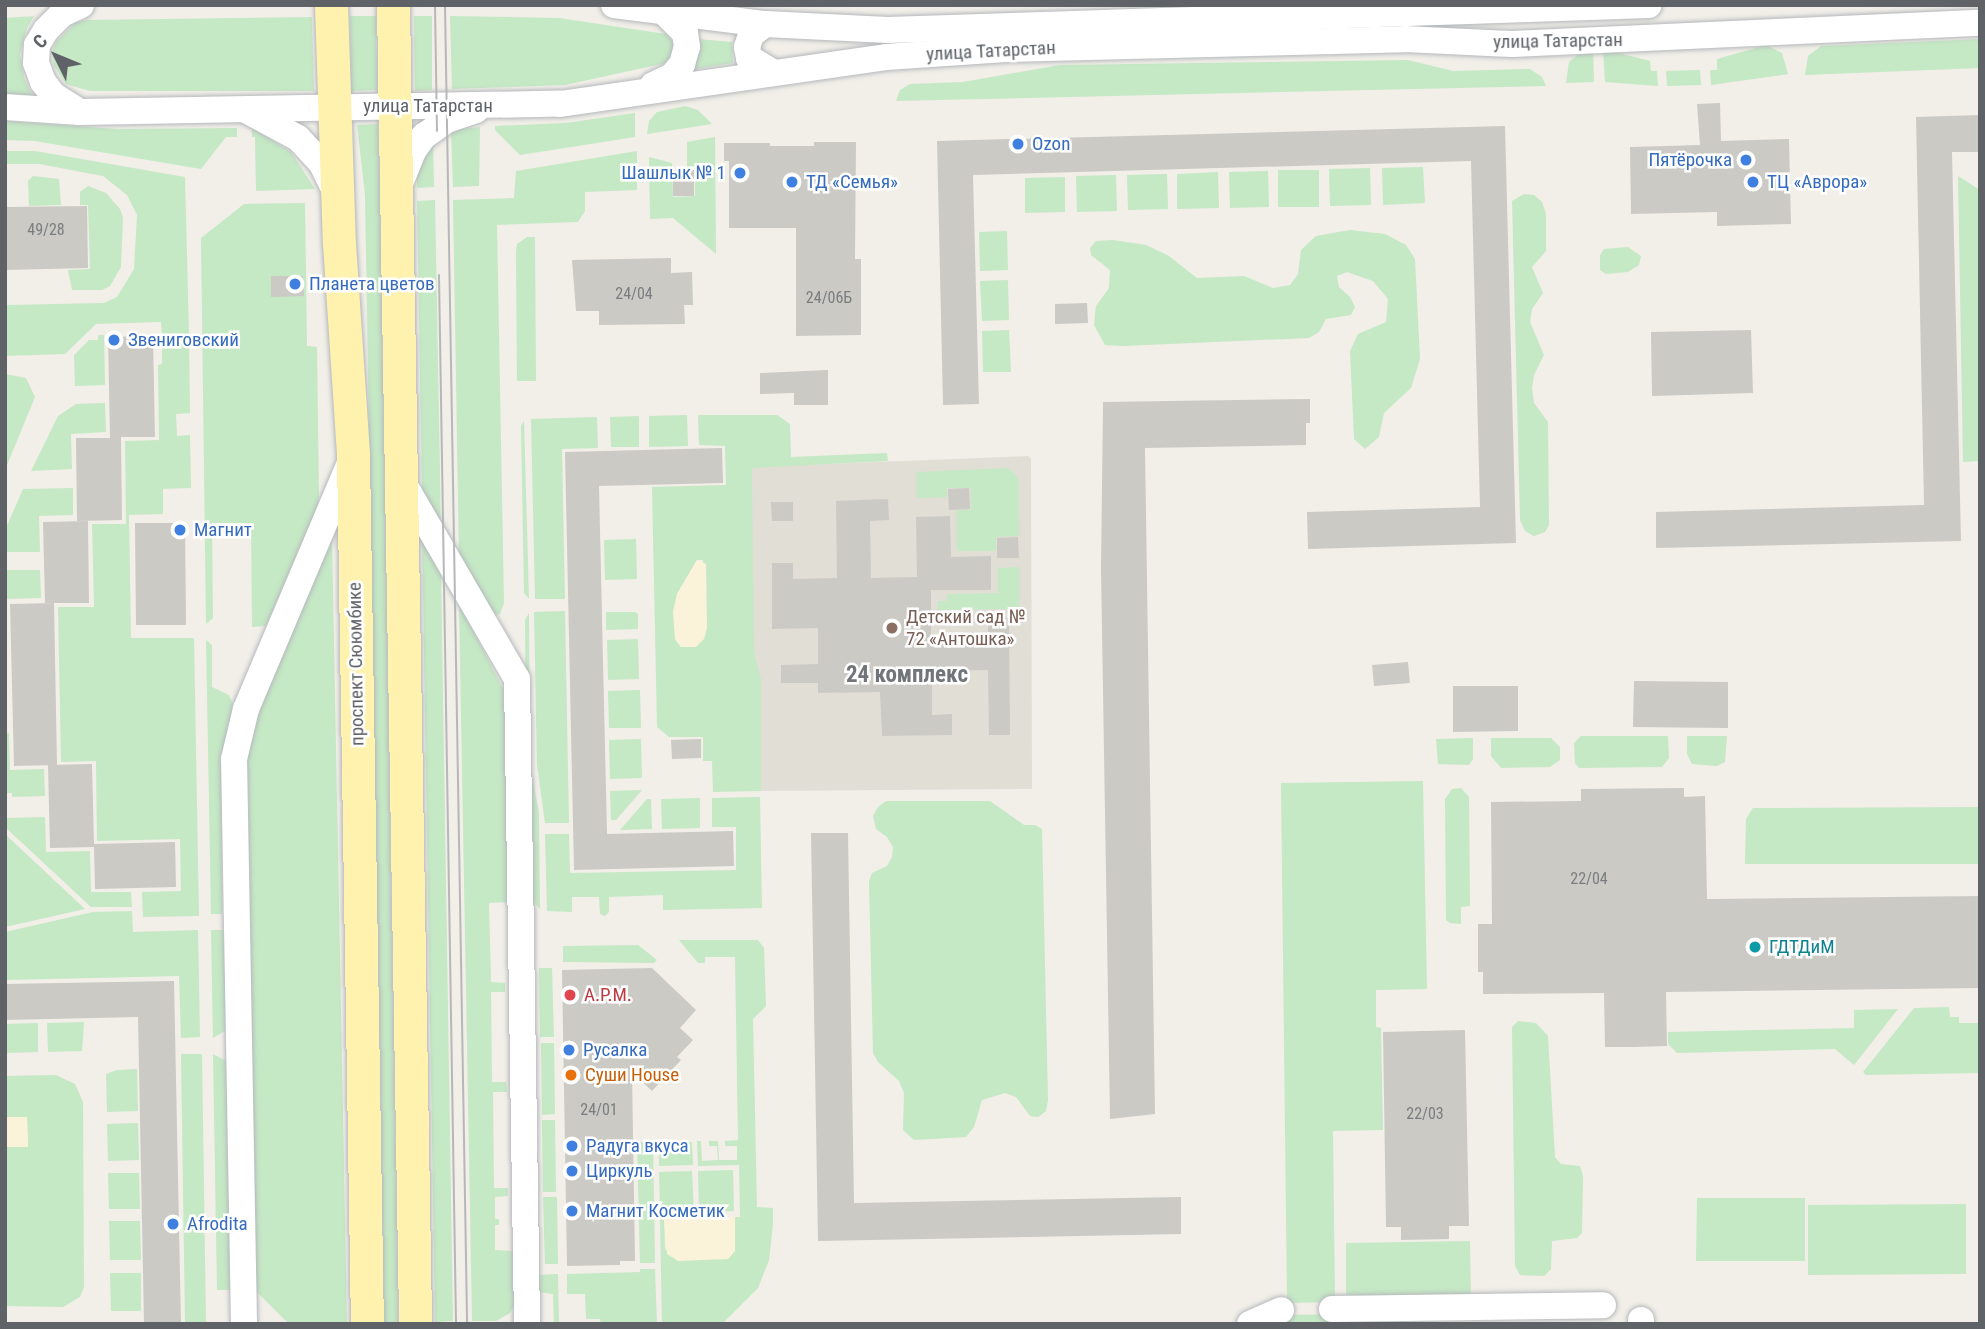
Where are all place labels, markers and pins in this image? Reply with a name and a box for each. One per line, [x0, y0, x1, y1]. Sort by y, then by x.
place label: Ozon [1032, 133, 1070, 155]
marker: Ozon [1010, 136, 1026, 152]
place label: Пятёрочка [1649, 149, 1732, 171]
marker: Пятёрочка [1738, 152, 1754, 168]
place label: Шашлык № 1 [621, 162, 726, 184]
marker: Шашлык № 1 [732, 165, 748, 181]
place label: ТД «Семья» [806, 171, 898, 193]
place label: ТЦ «Аврора» [1767, 171, 1867, 193]
marker: ТД «Семья» [784, 174, 800, 190]
marker: ТЦ «Аврора» [1745, 174, 1761, 190]
place label: Планета цветов [309, 273, 435, 295]
marker: Планета цветов [287, 276, 303, 292]
place label: Звениговский [128, 329, 239, 351]
marker: Звениговский [106, 332, 122, 348]
place label: Магнит [194, 519, 252, 541]
marker: Магнит [172, 522, 188, 538]
place label: Детский сад № 72 «Антошка» [906, 606, 1026, 650]
marker: Детский сад № 72 «Антошка» [884, 620, 900, 636]
place label: ГДТДиМ [1769, 936, 1835, 958]
marker: ГДТДиМ [1747, 939, 1763, 955]
place label: А.Р.М. [584, 984, 632, 1006]
marker: А.Р.М. [562, 987, 578, 1003]
place label: Русалка [583, 1039, 647, 1061]
marker: Русалка [561, 1042, 577, 1058]
place label: Суши House [585, 1064, 679, 1086]
marker: Суши House [563, 1067, 579, 1083]
place label: Радуга вкуса [586, 1135, 689, 1157]
marker: Радуга вкуса [564, 1138, 580, 1154]
place label: Циркуль [586, 1160, 653, 1182]
marker: Циркуль [564, 1163, 580, 1179]
place label: Магнит Косметик [586, 1200, 725, 1222]
marker: Магнит Косметик [564, 1203, 580, 1219]
place label: Afrodita [187, 1213, 248, 1235]
marker: Afrodita [165, 1216, 181, 1232]

